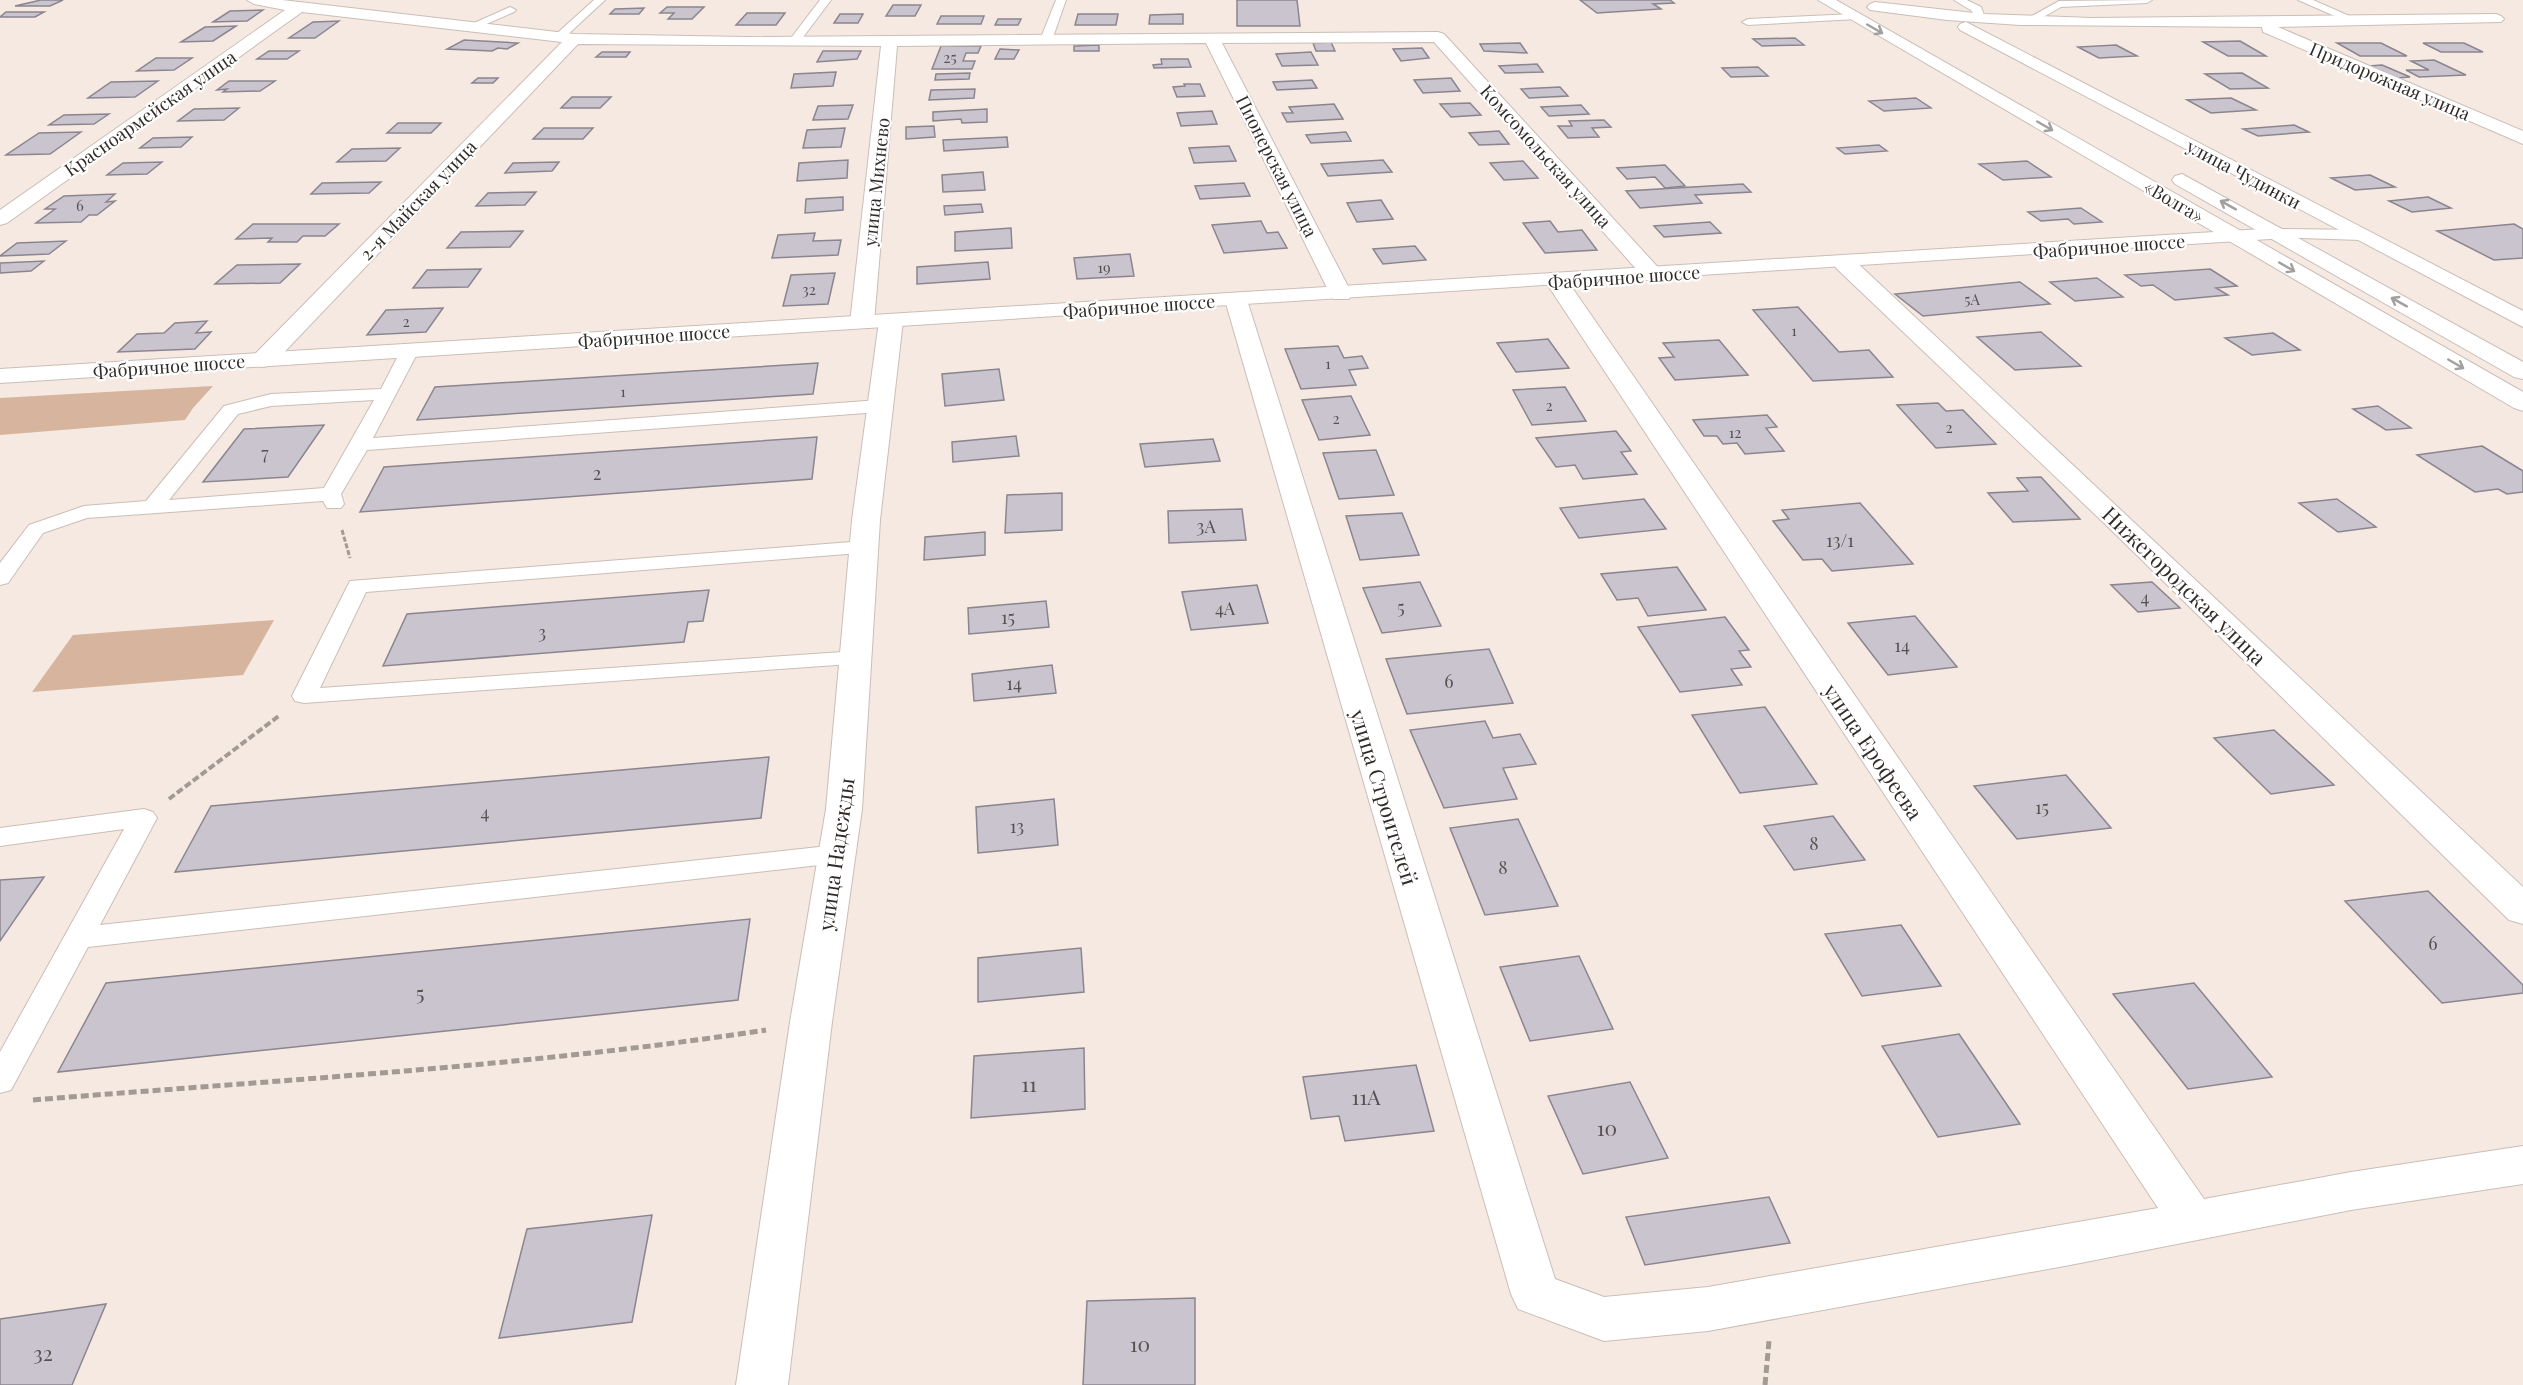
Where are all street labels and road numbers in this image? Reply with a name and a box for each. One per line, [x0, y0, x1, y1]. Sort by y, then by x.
street label: Придорожная улица [2306, 36, 2474, 126]
street label: Красноармейская улица [59, 45, 241, 181]
street label: Комсомольская улица [1475, 79, 1617, 233]
street label: Пионерская улица [1231, 91, 1323, 241]
street label: улица Михнево [857, 116, 895, 248]
street label: улица Чудинки [2182, 133, 2305, 214]
street label: 2-я Майская улица [354, 135, 482, 265]
street label: «Волга» [2140, 174, 2208, 228]
street label: Фабричное шоссе [2032, 229, 2186, 263]
street label: Фабричное шоссе [1547, 260, 1701, 294]
street label: Фабричное шоссе [1062, 289, 1216, 323]
street label: Фабричное шоссе [577, 319, 731, 353]
street label: Фабричное шоссе [92, 349, 246, 383]
street label: Нижегородская улица [2097, 499, 2273, 671]
street label: улица Ерофеева [1818, 677, 1930, 825]
street label: улица Строителей [1345, 705, 1425, 888]
street label: улица Надежды [810, 776, 860, 933]

